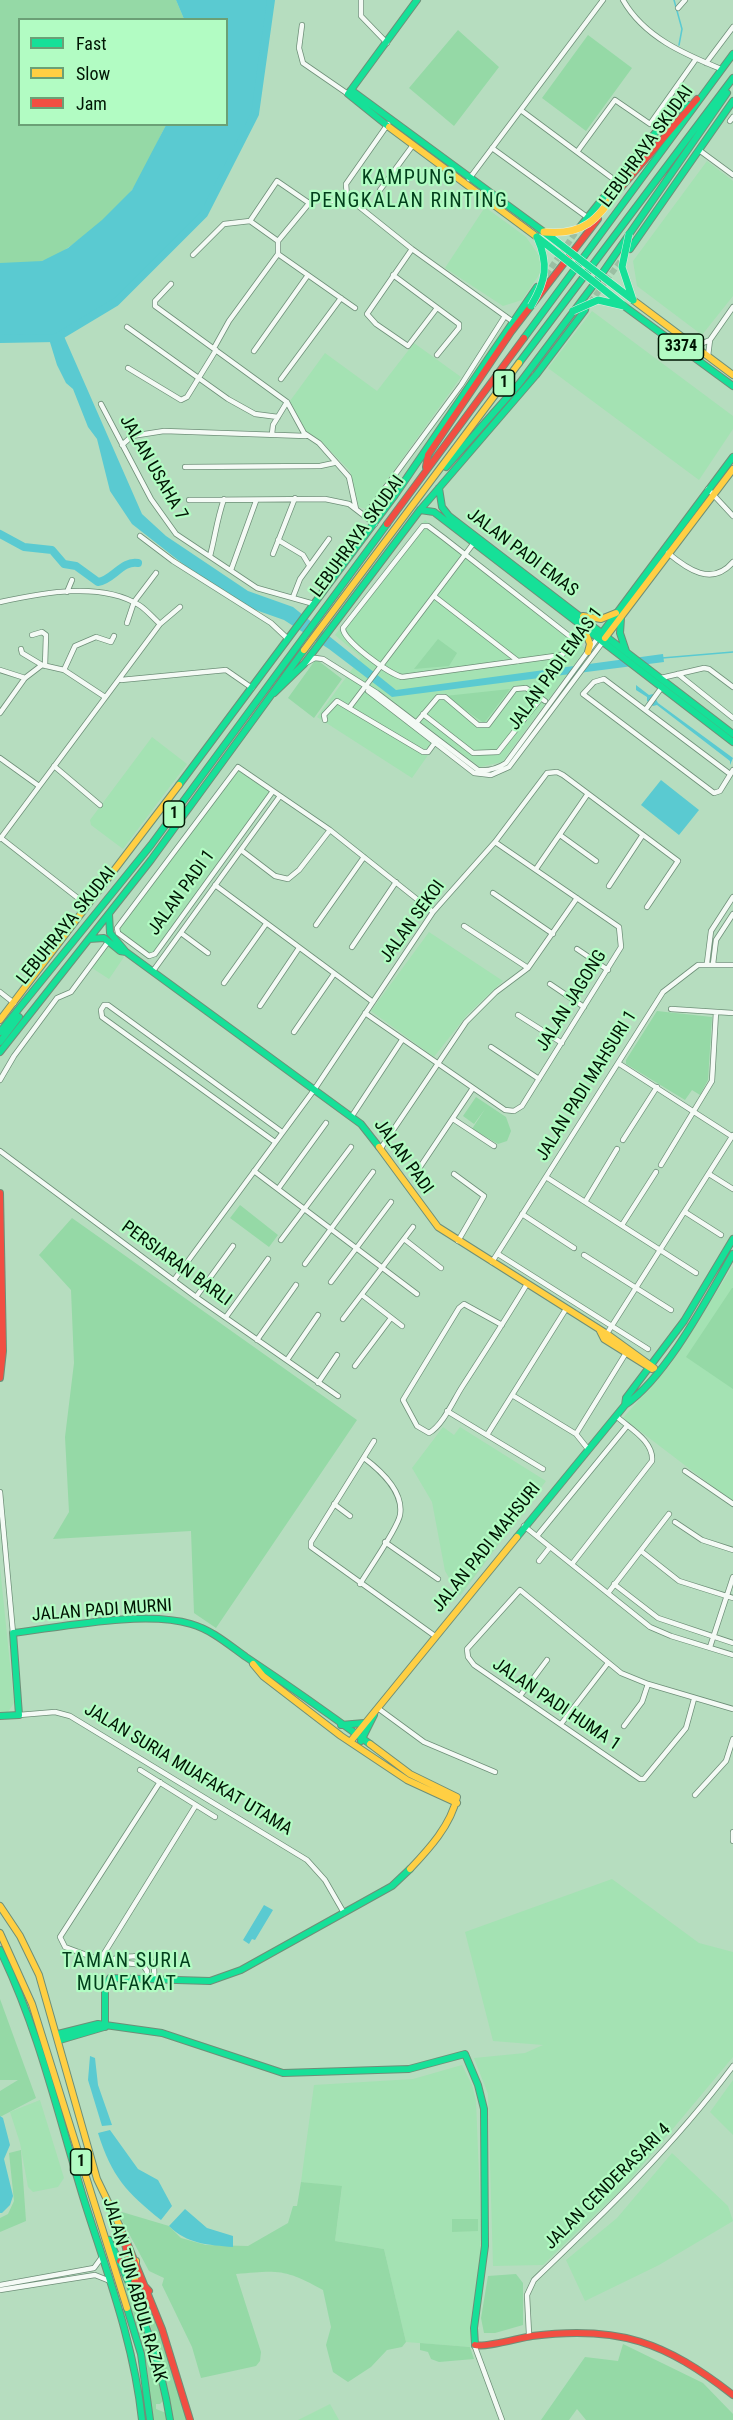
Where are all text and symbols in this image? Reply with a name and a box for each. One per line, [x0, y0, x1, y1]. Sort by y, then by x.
legend [18, 18, 228, 126]
text: Fast [76, 33, 107, 54]
text: Slow [76, 63, 110, 84]
street label: LEBUHRAYA SKUDAI [596, 82, 698, 212]
text: Jam [76, 93, 107, 114]
district label: KAMPUNG PENGKALAN RINTING [310, 167, 508, 214]
road number: 3374 [658, 334, 704, 360]
road number: 1 [494, 370, 514, 396]
street label: JALAN USAHA 7 [114, 412, 192, 524]
street label: LEBUHRAYA SKUDAI [307, 472, 409, 602]
street label: JALAN PADI EMAS [462, 504, 582, 602]
street label: JALAN PADI EMAS 1 [504, 603, 608, 735]
road number: 1 [164, 801, 184, 827]
street label: JALAN PADI 1 [144, 846, 220, 940]
street label: LEBUHRAYA SKUDAI [13, 863, 121, 989]
street label: JALAN SEKOI [376, 877, 450, 967]
street label: JALAN JAGONG [532, 946, 612, 1056]
street label: JALAN PADI MAHSURI 1 [532, 1007, 642, 1165]
street label: JALAN PADI [369, 1115, 437, 1199]
street label: PERSIARAN BARLI [117, 1217, 235, 1311]
street label: JALAN PADI MAHSURI [428, 1479, 546, 1617]
street label: JALAN PADI MURNI [31, 1595, 173, 1627]
street label: JALAN PADI HUMA 1 [488, 1654, 624, 1756]
street label: JALAN SURIA MUAFAKAT UTAMA [80, 1699, 296, 1841]
district label: TAMAN SURIA MUAFAKAT [62, 1950, 192, 1997]
street label: JALAN CENDERASARI 4 [540, 2119, 676, 2255]
road number: 1 [70, 2149, 92, 2175]
street label: JALAN TUN ABDUL RAZAK [97, 2195, 171, 2385]

